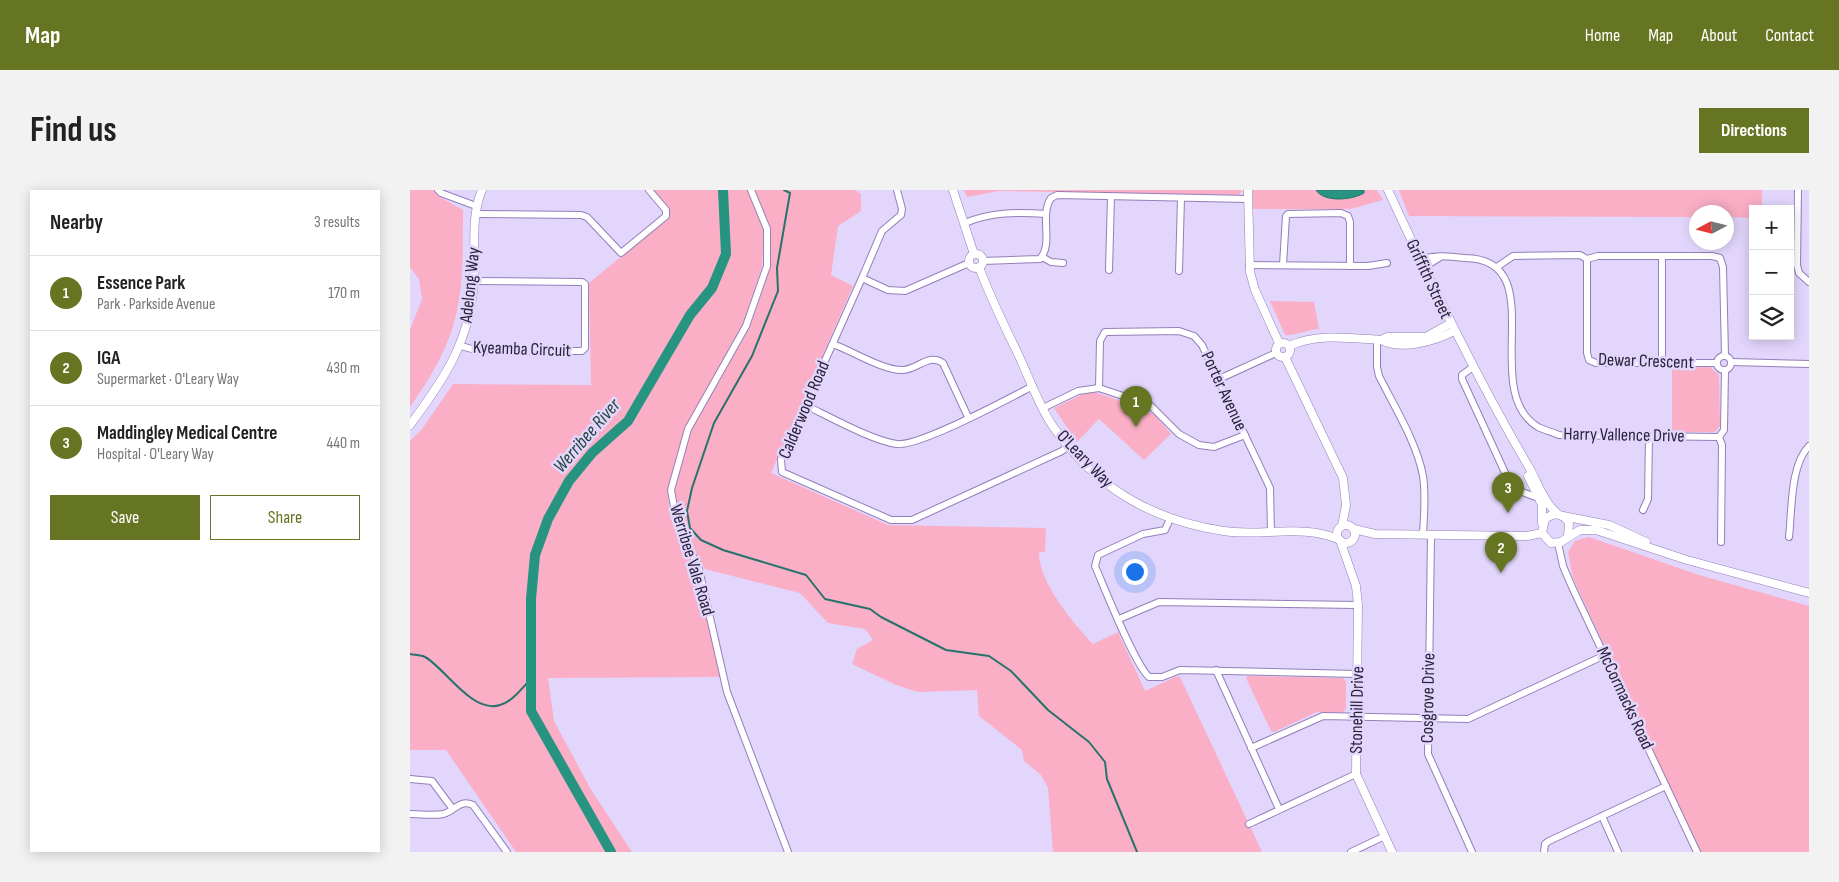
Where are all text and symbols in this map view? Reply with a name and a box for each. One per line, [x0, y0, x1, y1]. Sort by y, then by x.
text: Map [25, 21, 60, 50]
text: Home [1585, 25, 1620, 46]
text: Map [1648, 25, 1673, 46]
text: About [1701, 25, 1737, 46]
text: Contact [1765, 25, 1814, 46]
button: Directions [1699, 108, 1809, 153]
text: Find us [30, 109, 117, 152]
north arrow [1689, 205, 1734, 250]
map controls [1749, 205, 1794, 340]
button: + [1749, 205, 1794, 250]
text: Nearby [50, 210, 103, 235]
text: 3 results [314, 213, 360, 232]
street label: Griffith Street [1401, 236, 1457, 323]
street label: Adelong Way [455, 246, 484, 325]
button: − [1749, 250, 1794, 295]
text: Essence Park [97, 272, 185, 295]
text: 1 [63, 284, 69, 303]
text: 170 m [328, 284, 360, 303]
text: Park · Parkside Avenue [97, 295, 215, 314]
button: layers [1749, 295, 1794, 340]
street label: Kyeamba Circuit [473, 337, 572, 361]
text: IGA [97, 347, 120, 370]
street label: Porter Avenue [1197, 348, 1251, 434]
street label: Dewar Crescent [1598, 349, 1695, 373]
street label: Calderwood Road [774, 358, 834, 462]
text: 2 [62, 359, 70, 378]
text: 430 m [327, 359, 360, 378]
text: Supermarket · O'Leary Way [97, 370, 239, 389]
pin: 1 [1120, 386, 1152, 427]
water label: Werribee River [549, 394, 626, 478]
text: Maddingley Medical Centre [97, 422, 277, 445]
street label: Harry Vallence Drive [1563, 423, 1685, 447]
street label: O'Leary Way [1052, 426, 1118, 492]
text: 3 [62, 434, 70, 453]
text: 440 m [327, 434, 360, 453]
text: Hospital · O'Leary Way [97, 445, 214, 464]
pin: 3 [1492, 472, 1524, 513]
button: Save [50, 495, 200, 540]
button: Share [210, 495, 360, 540]
street label: Werribee Vale Road [665, 502, 719, 618]
pin: 2 [1485, 532, 1517, 573]
your location [1122, 559, 1148, 585]
street label: McCormacks Road [1592, 643, 1658, 753]
street label: Cosgrove Drive [1417, 653, 1439, 743]
street label: Stonehill Drive [1346, 666, 1368, 754]

